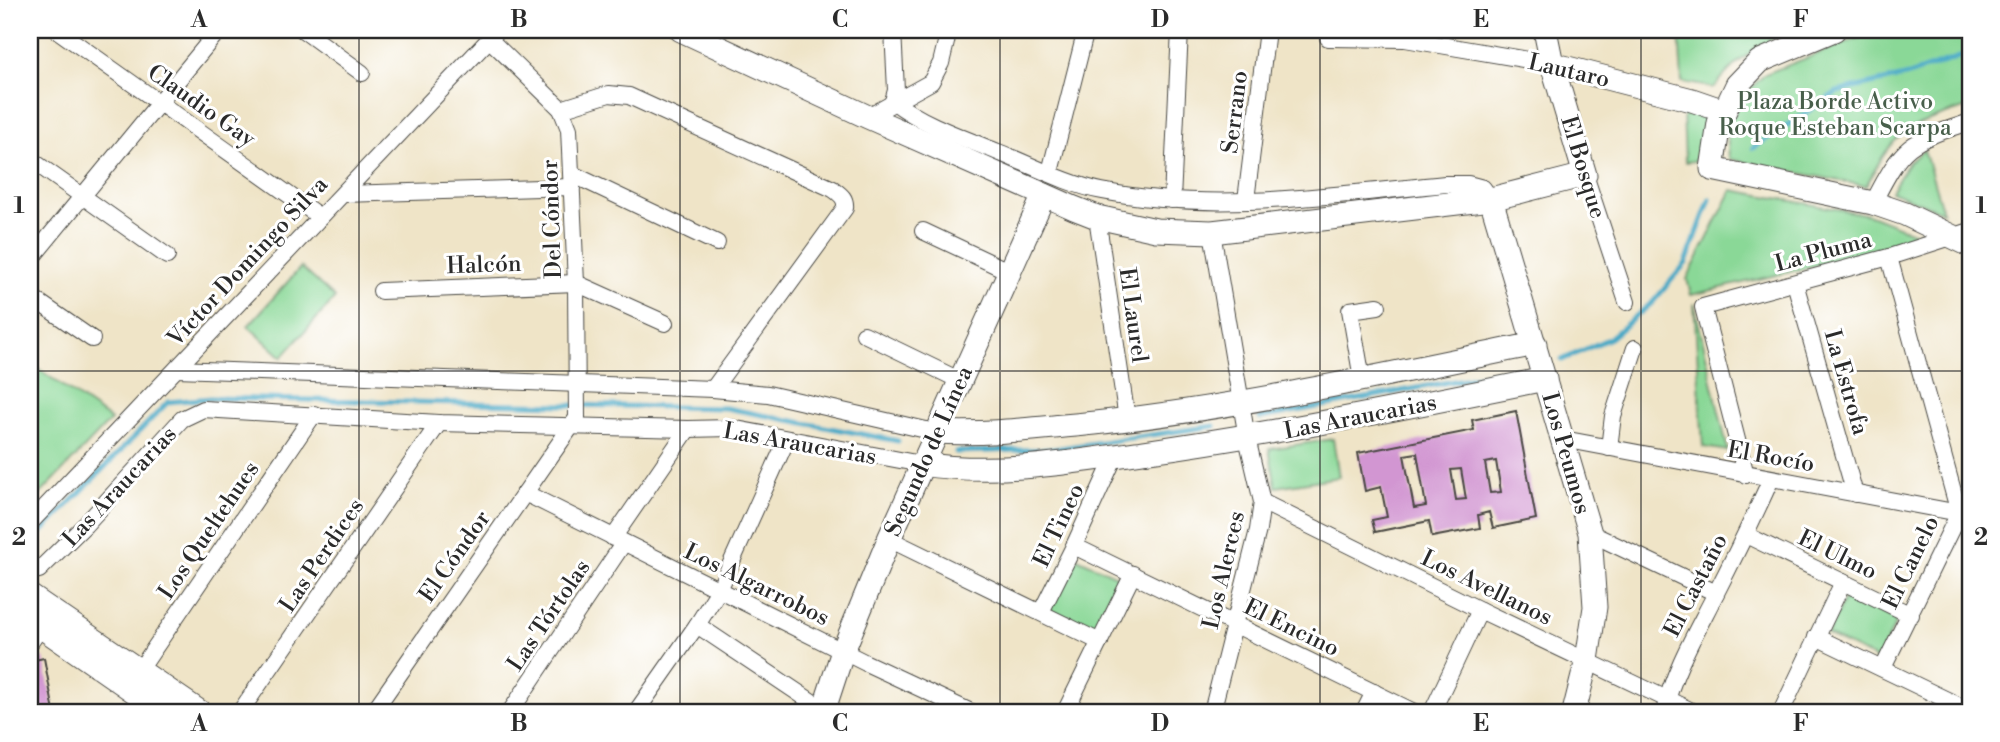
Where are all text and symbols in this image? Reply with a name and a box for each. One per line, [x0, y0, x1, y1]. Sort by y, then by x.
text: A [190, 6, 208, 34]
text: B [510, 6, 528, 34]
text: C [832, 6, 848, 34]
text: D [1151, 6, 1169, 34]
text: E [1473, 6, 1489, 34]
text: F [1793, 6, 1809, 34]
street label: Lautaro [1525, 48, 1612, 94]
street label: Claudio Gay [142, 58, 261, 154]
street label: Serrano [1216, 69, 1254, 155]
park label: Plaza Borde Activo Roque Esteban Scarpa [1718, 88, 1952, 142]
street label: El Bosque [1554, 113, 1612, 222]
street label: Del Cóndor [536, 159, 568, 279]
street label: Víctor Domingo Silva [161, 171, 334, 353]
text: 1 [13, 192, 25, 220]
text: 1 [1975, 192, 1987, 220]
street label: La Pluma [1772, 226, 1875, 278]
street label: Halcón [446, 250, 522, 280]
street label: El Laurel [1112, 266, 1154, 365]
street label: La Estrofa [1818, 326, 1874, 438]
street label: Segundo de Línea [879, 362, 979, 541]
street label: Las Araucarias [1281, 388, 1439, 446]
street label: Los Peumos [1535, 389, 1597, 517]
street label: Las Araucarias [721, 417, 879, 471]
street label: Las Araucarias [57, 420, 183, 553]
street label: El Rocío [1725, 436, 1817, 478]
street label: Los Queltehues [152, 456, 265, 605]
street label: El Tineo [1027, 479, 1090, 572]
street label: Las Perdices [274, 493, 370, 618]
street label: El Cóndor [413, 505, 497, 608]
street label: Los Alerces [1197, 509, 1251, 632]
street label: El Canelo [1876, 511, 1945, 613]
text: 2 [12, 524, 26, 552]
street label: El Ulmo [1794, 524, 1882, 586]
text: 2 [1974, 524, 1988, 552]
street label: El Castaño [1658, 529, 1734, 642]
street label: Los Algarrobos [679, 538, 834, 632]
street label: Los Avellanos [1416, 544, 1557, 632]
street label: Las Tórtolas [501, 554, 596, 677]
street label: El Encino [1239, 593, 1344, 663]
text: A [190, 710, 208, 738]
text: B [510, 710, 528, 738]
text: C [832, 710, 848, 738]
text: D [1151, 710, 1169, 738]
text: E [1473, 710, 1489, 738]
text: F [1793, 710, 1809, 738]

